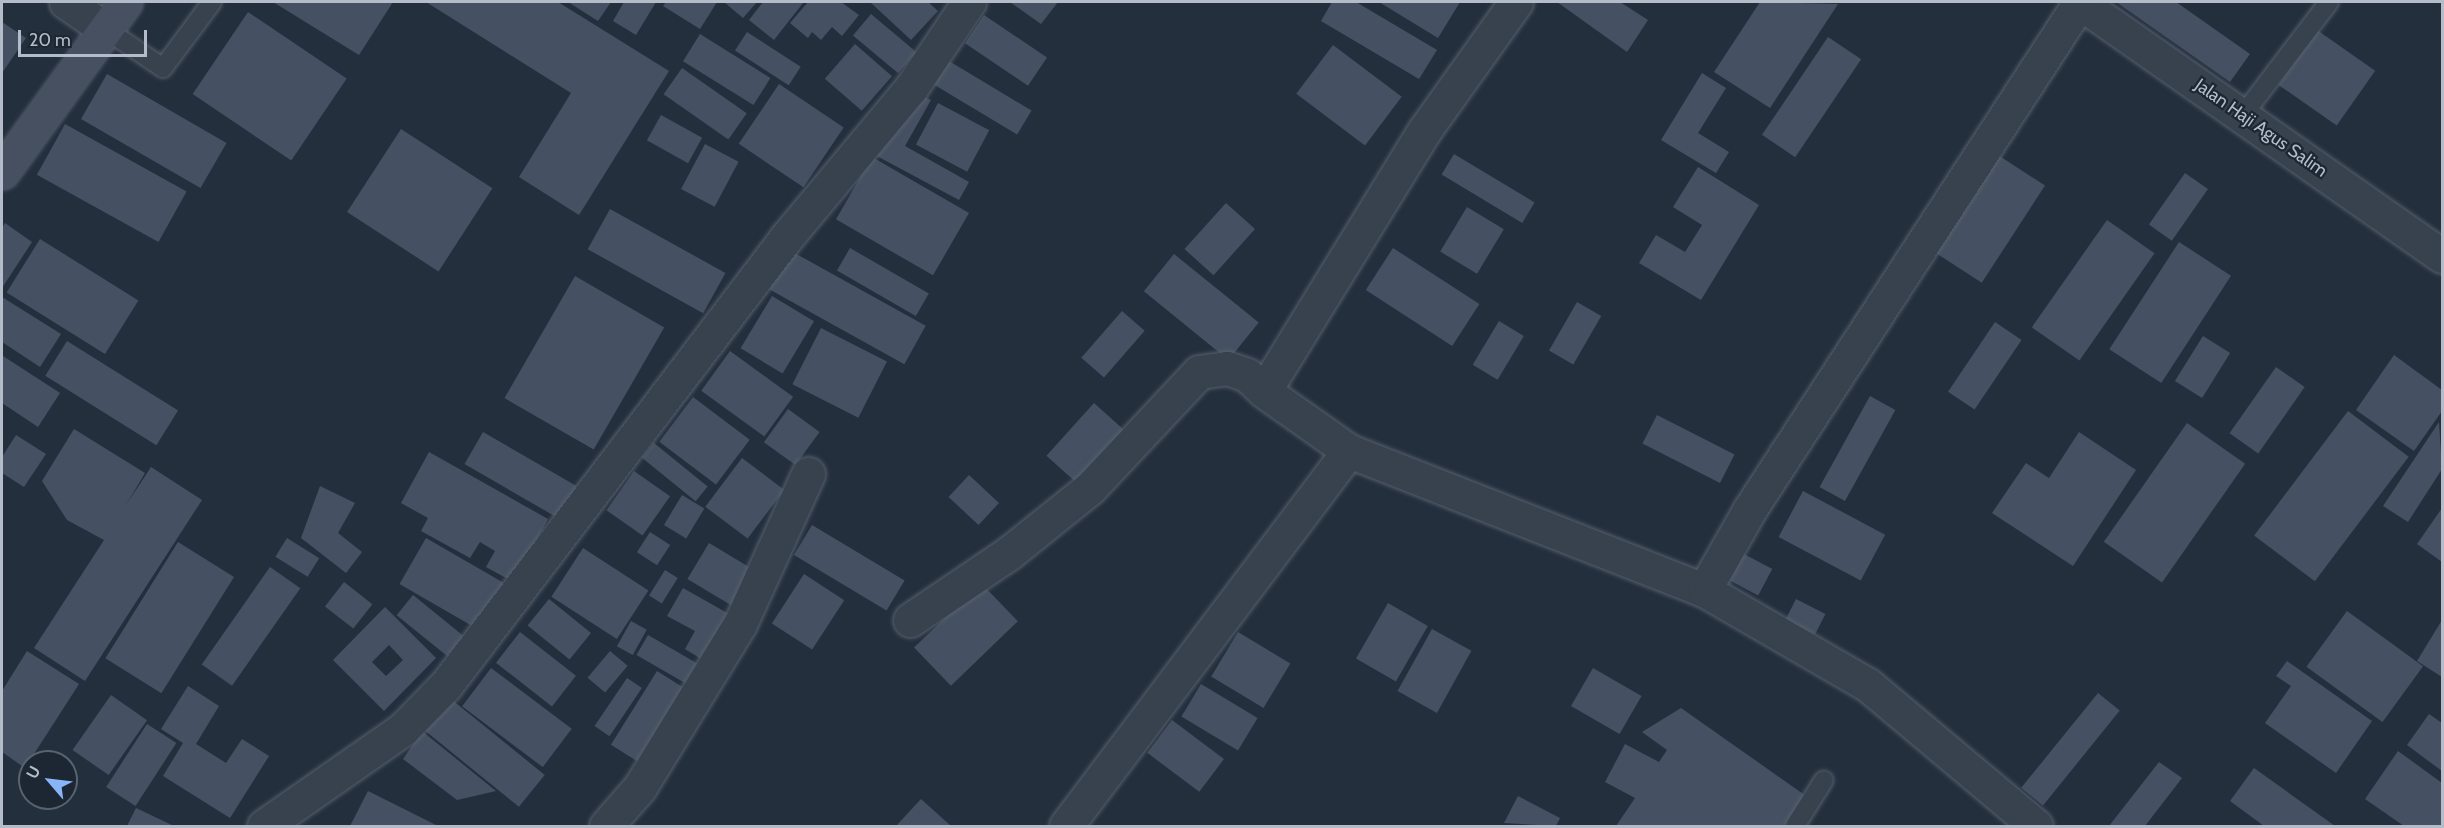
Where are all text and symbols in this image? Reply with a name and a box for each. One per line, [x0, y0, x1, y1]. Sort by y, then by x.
scale bar [21, 18, 150, 56]
text: 20 m [29, 29, 71, 51]
street label: Jalan Haji Agus Salim [2191, 74, 2331, 182]
north arrow [18, 750, 78, 810]
text: U [22, 763, 45, 782]

